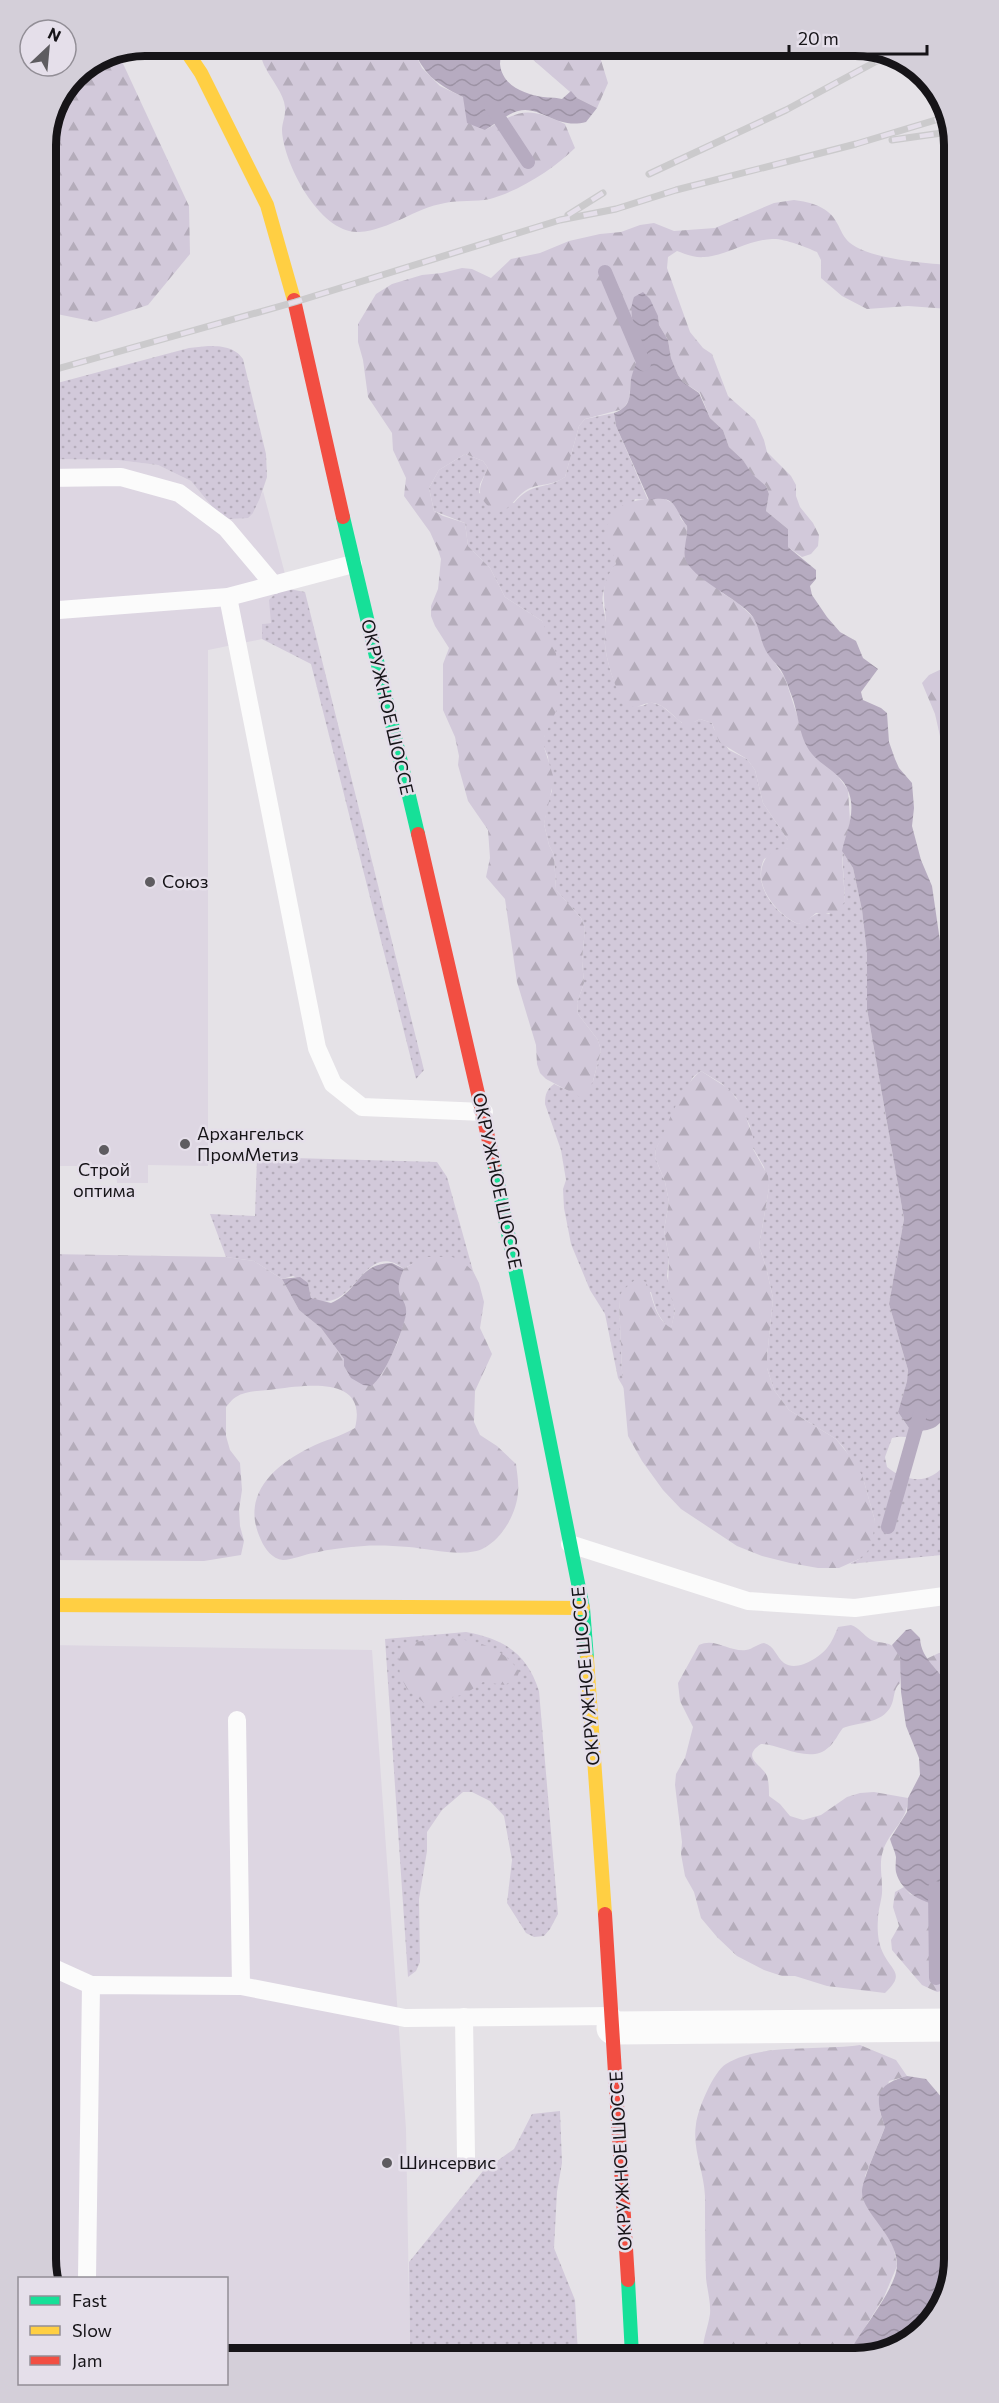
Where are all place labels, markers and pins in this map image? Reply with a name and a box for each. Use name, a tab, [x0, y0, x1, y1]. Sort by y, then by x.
place label: Союз	[162, 870, 209, 892]
marker: Союз	[143, 875, 157, 889]
place label: Архангельск ПромМетиз	[197, 1122, 305, 1165]
marker: Архангельск ПромМетиз	[178, 1137, 192, 1151]
marker: Строй оптима	[97, 1143, 111, 1157]
place label: Строй оптима	[73, 1158, 135, 1201]
place label: Шинсервис	[399, 2151, 496, 2173]
marker: Шинсервис	[380, 2156, 394, 2170]

